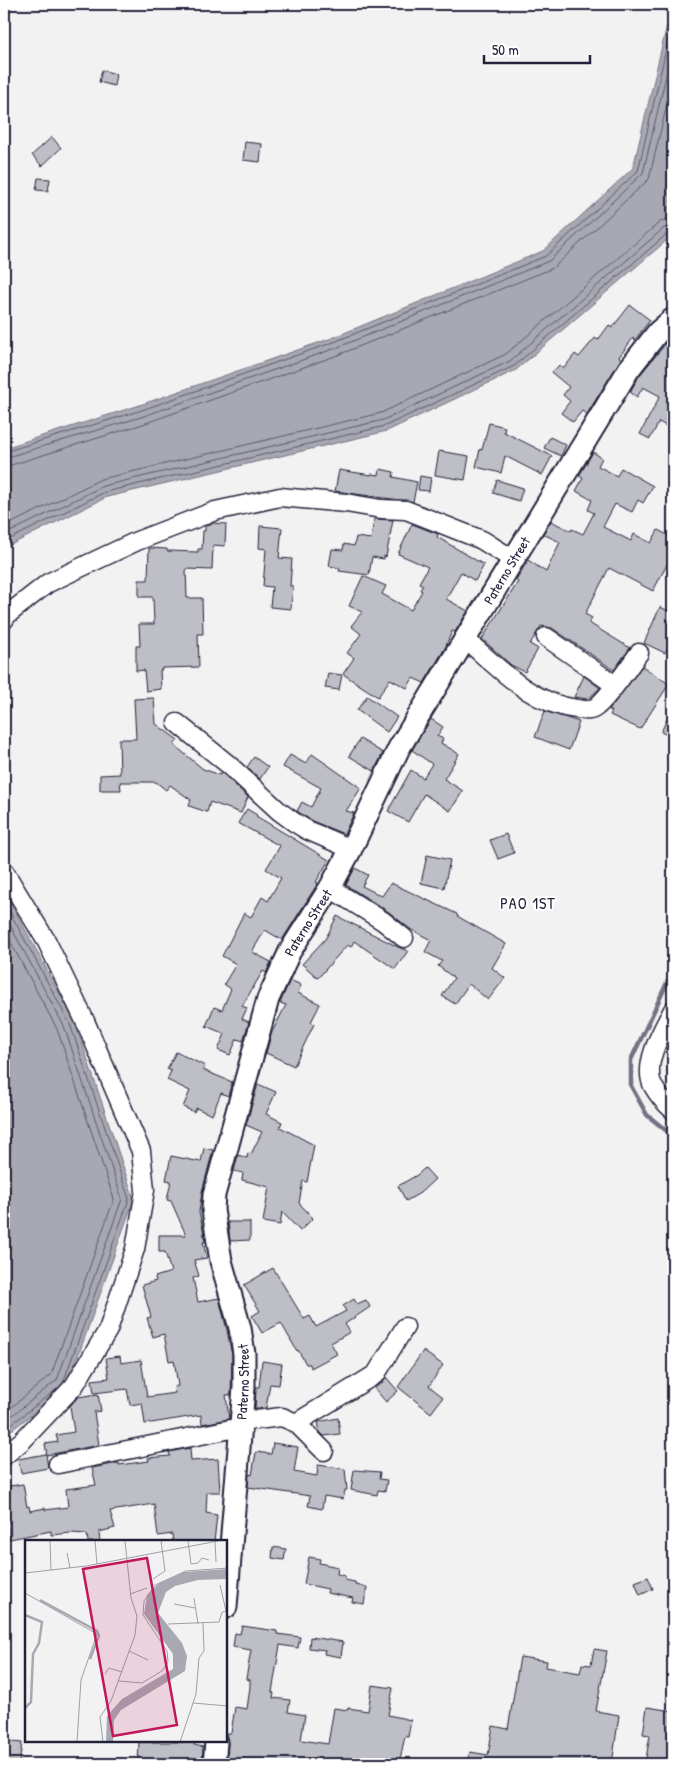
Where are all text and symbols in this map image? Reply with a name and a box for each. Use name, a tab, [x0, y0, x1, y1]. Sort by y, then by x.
scale bar	[484, 32, 591, 64]
text: 50 m	[492, 39, 519, 60]
street label: Paterno Street	[479, 533, 534, 607]
street label: Paterno Street	[279, 885, 336, 959]
district label: PAO 1ST	[500, 892, 556, 914]
street label: Paterno Street	[231, 1342, 253, 1420]
inset map	[25, 1540, 228, 1743]

